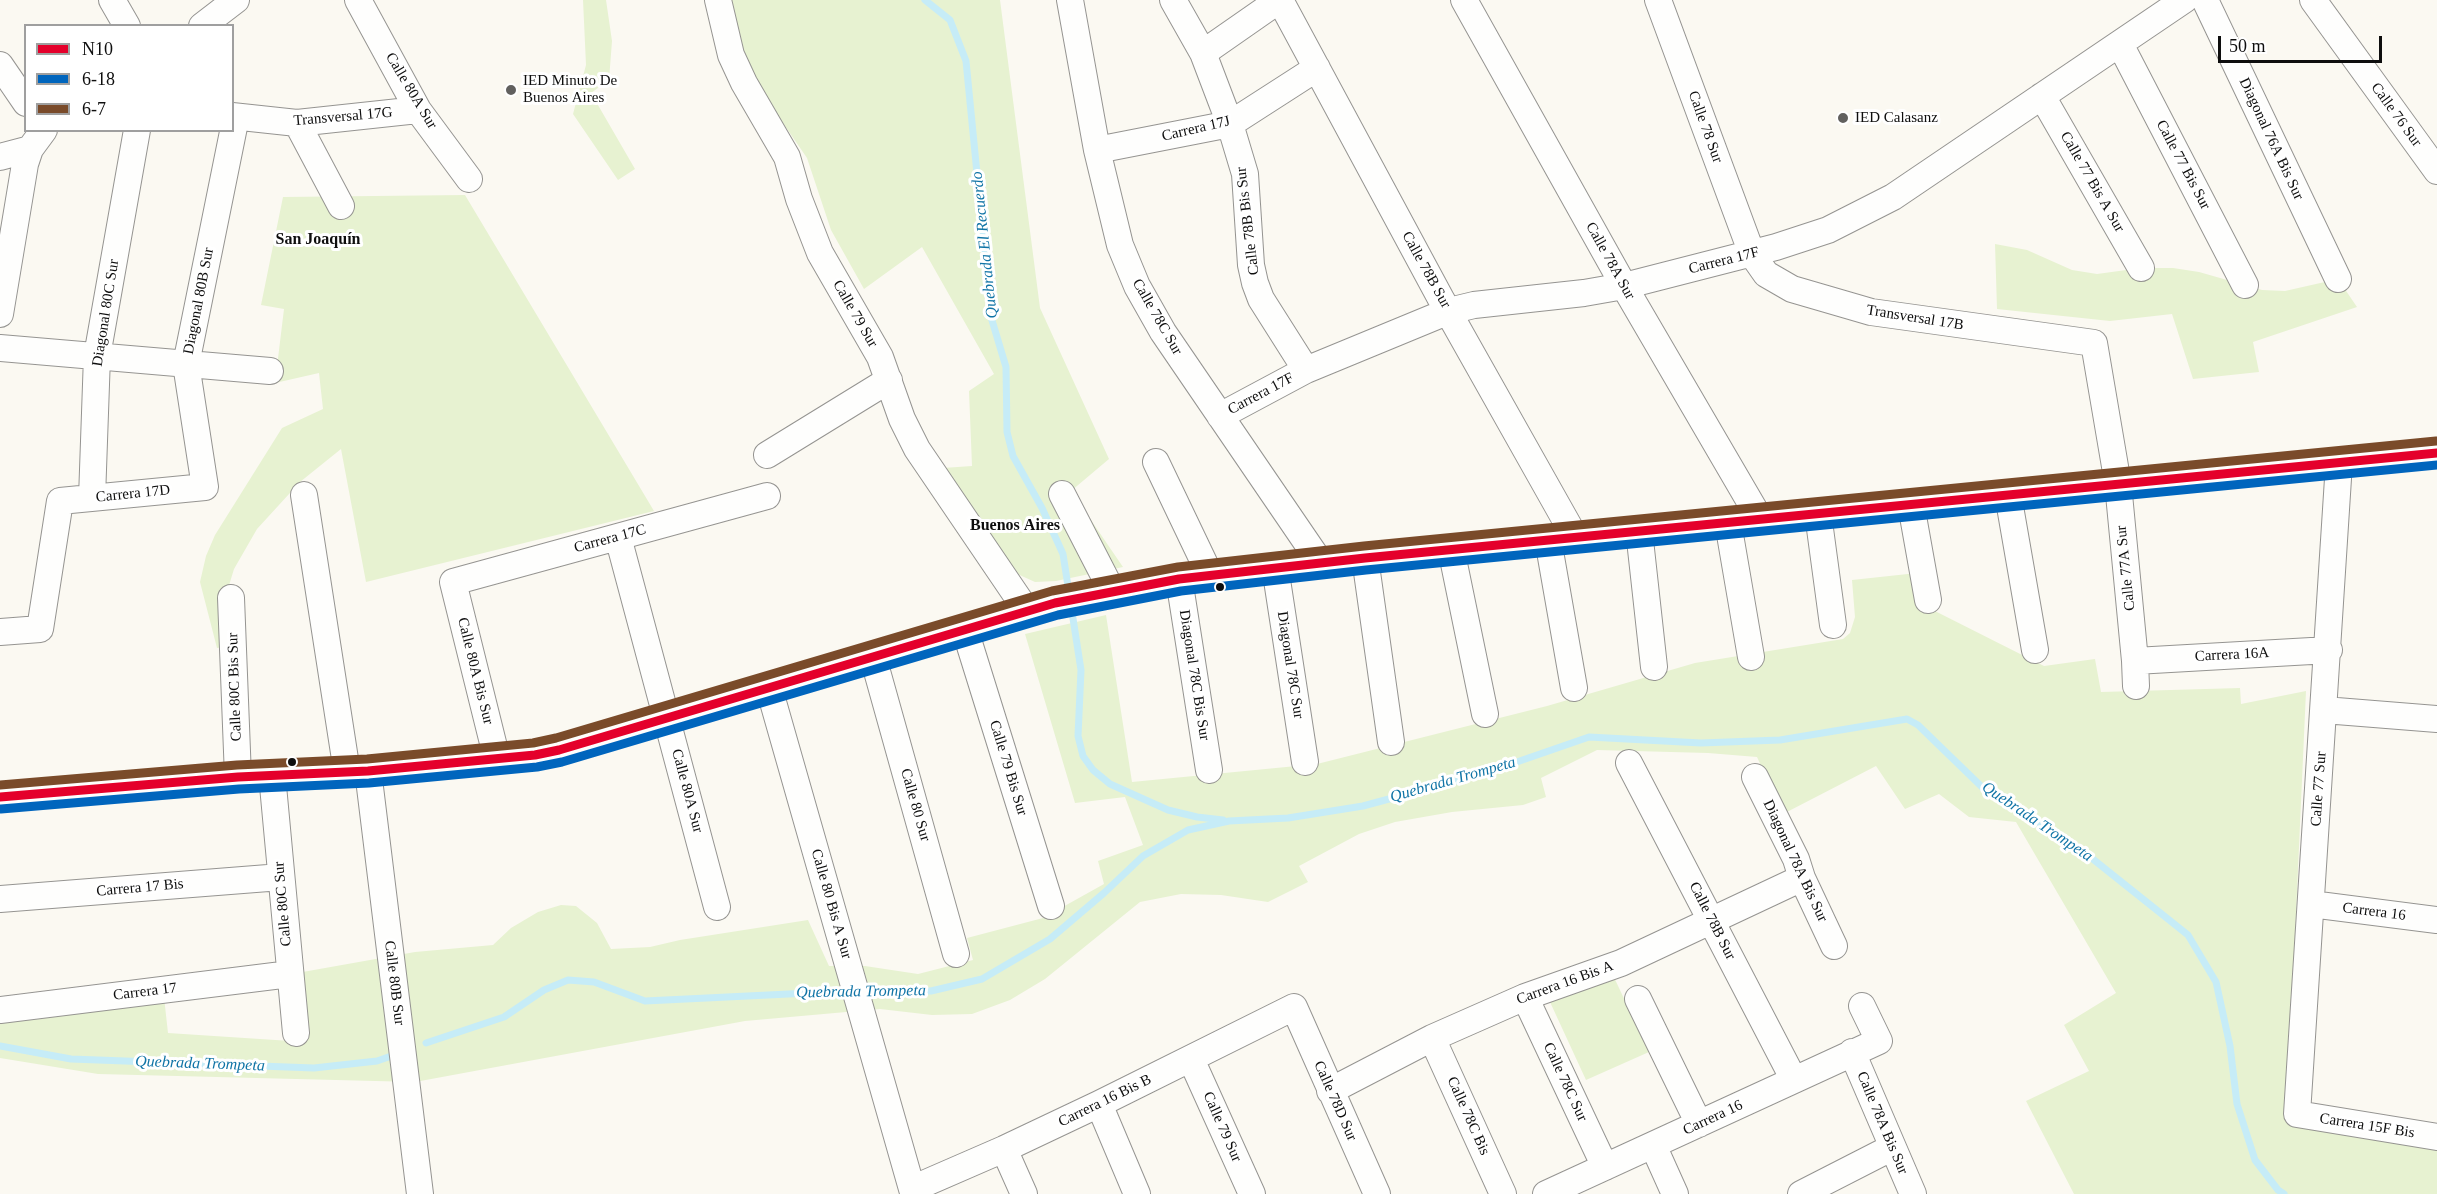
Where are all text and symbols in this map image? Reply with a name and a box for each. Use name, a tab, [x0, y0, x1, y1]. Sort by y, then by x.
legend	[24, 24, 234, 132]
scale bar	[2221, 24, 2384, 62]
text: 50 m	[2229, 36, 2266, 56]
text: N10	[82, 39, 113, 59]
street label: Calle 80A Sur	[381, 50, 441, 132]
text: 6-18	[82, 69, 115, 89]
place label: IED Minuto De Buenos Aires	[523, 72, 617, 107]
street label: Diagonal 76A Bis Sur	[2235, 75, 2307, 203]
street label: Calle 76 Sur	[2367, 79, 2425, 151]
marker: IED Minuto De Buenos Aires	[504, 83, 518, 97]
street label: Calle 78 Sur	[1684, 89, 1726, 165]
text: 6-7	[82, 99, 106, 119]
street label: Transversal 17G	[293, 104, 393, 130]
place label: IED Calasanz	[1855, 109, 1938, 127]
marker: IED Calasanz	[1836, 111, 1850, 125]
street label: Carrera 17J	[1160, 112, 1232, 146]
street label: Calle 77 Bis Sur	[2152, 117, 2214, 213]
street label: Calle 77 Bis A Sur	[2056, 128, 2128, 236]
street label: Calle 78B Bis Sur	[1232, 166, 1264, 276]
water label: Quebrada El Recuerdo	[968, 170, 1002, 320]
street label: Calle 78A Sur	[1581, 219, 1639, 303]
street label: Calle 78B Sur	[1398, 228, 1454, 312]
district label: San Joaquín	[276, 230, 360, 250]
street label: Carrera 17F	[1687, 244, 1761, 278]
street label: Diagonal 80B Sur	[180, 246, 218, 356]
street label: Diagonal 80C Sur	[89, 258, 123, 368]
street label: Calle 78C Sur	[1128, 276, 1186, 358]
street label: Calle 79 Sur	[828, 277, 882, 351]
street label: Transversal 17B	[1865, 301, 1965, 335]
street label: Carrera 17F	[1225, 369, 1297, 419]
street label: Carrera 17D	[95, 481, 171, 507]
district label: Buenos Aires	[970, 516, 1060, 536]
street label: Carrera 17C	[572, 521, 648, 557]
street label: Calle 77A Sur	[2113, 524, 2139, 612]
unlabelled marker	[1214, 581, 1226, 593]
street label: Diagonal 78C Bis Sur	[1175, 608, 1213, 742]
street label: Diagonal 78C Sur	[1273, 610, 1307, 720]
street label: Calle 80A Bis Sur	[453, 616, 497, 726]
street label: Calle 80C Bis Sur	[224, 632, 246, 742]
street label: Carrera 16A	[2194, 644, 2270, 666]
street label: Calle 79 Bis Sur	[985, 718, 1031, 818]
street label: Calle 80A Sur	[667, 747, 707, 835]
street label: Calle 77 Sur	[2307, 751, 2331, 827]
water label: Quebrada Trompeta	[1388, 753, 1518, 807]
unlabelled marker	[286, 756, 298, 768]
street label: Calle 80 Sur	[896, 766, 934, 844]
water label: Quebrada Trompeta	[1978, 778, 2096, 866]
street label: Diagonal 78A Bis Sur	[1759, 797, 1831, 925]
street label: Calle 80 Bis A Sur	[807, 847, 855, 961]
street label: Calle 80C Sur	[270, 861, 296, 947]
street label: Carrera 17 Bis	[96, 875, 184, 901]
street label: Calle 78B Sur	[1685, 879, 1739, 963]
street label: Carrera 16	[2341, 899, 2407, 925]
street label: Calle 80B Sur	[380, 940, 408, 1026]
street label: Carrera 16 Bis A	[1514, 957, 1616, 1009]
street label: Carrera 17	[112, 979, 178, 1005]
water label: Quebrada Trompeta	[796, 981, 926, 1003]
street label: Calle 78C Sur	[1539, 1040, 1591, 1124]
water label: Quebrada Trompeta	[135, 1052, 265, 1076]
street label: Calle 78D Sur	[1309, 1058, 1361, 1144]
street label: Calle 78A Bis Sur	[1852, 1069, 1912, 1177]
street label: Carrera 16 Bis B	[1056, 1071, 1154, 1131]
street label: Calle 78C Bis	[1443, 1074, 1493, 1158]
street label: Calle 79 Sur	[1199, 1089, 1245, 1165]
street label: Carrera 16	[1680, 1096, 1746, 1140]
street label: Carrera 15F Bis	[2318, 1110, 2416, 1142]

